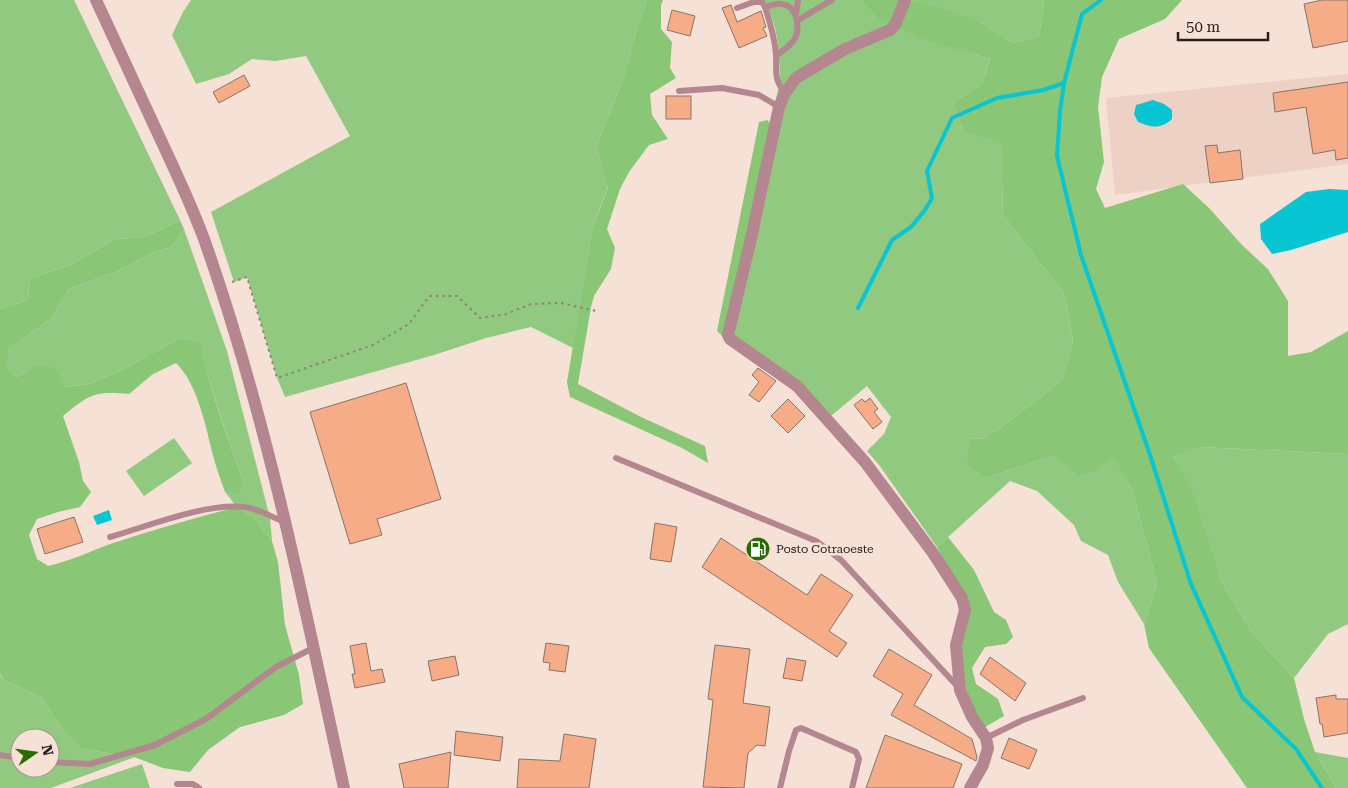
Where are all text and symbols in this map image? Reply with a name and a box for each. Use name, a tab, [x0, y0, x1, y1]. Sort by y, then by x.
scale bar	[1178, 10, 1268, 42]
text: 50 m	[1186, 18, 1221, 36]
fuel station icon: Posto Cotraoeste	[745, 536, 771, 562]
place label: Posto Cotraoeste	[776, 542, 874, 556]
north arrow	[10, 728, 60, 778]
text: N	[39, 743, 57, 757]

